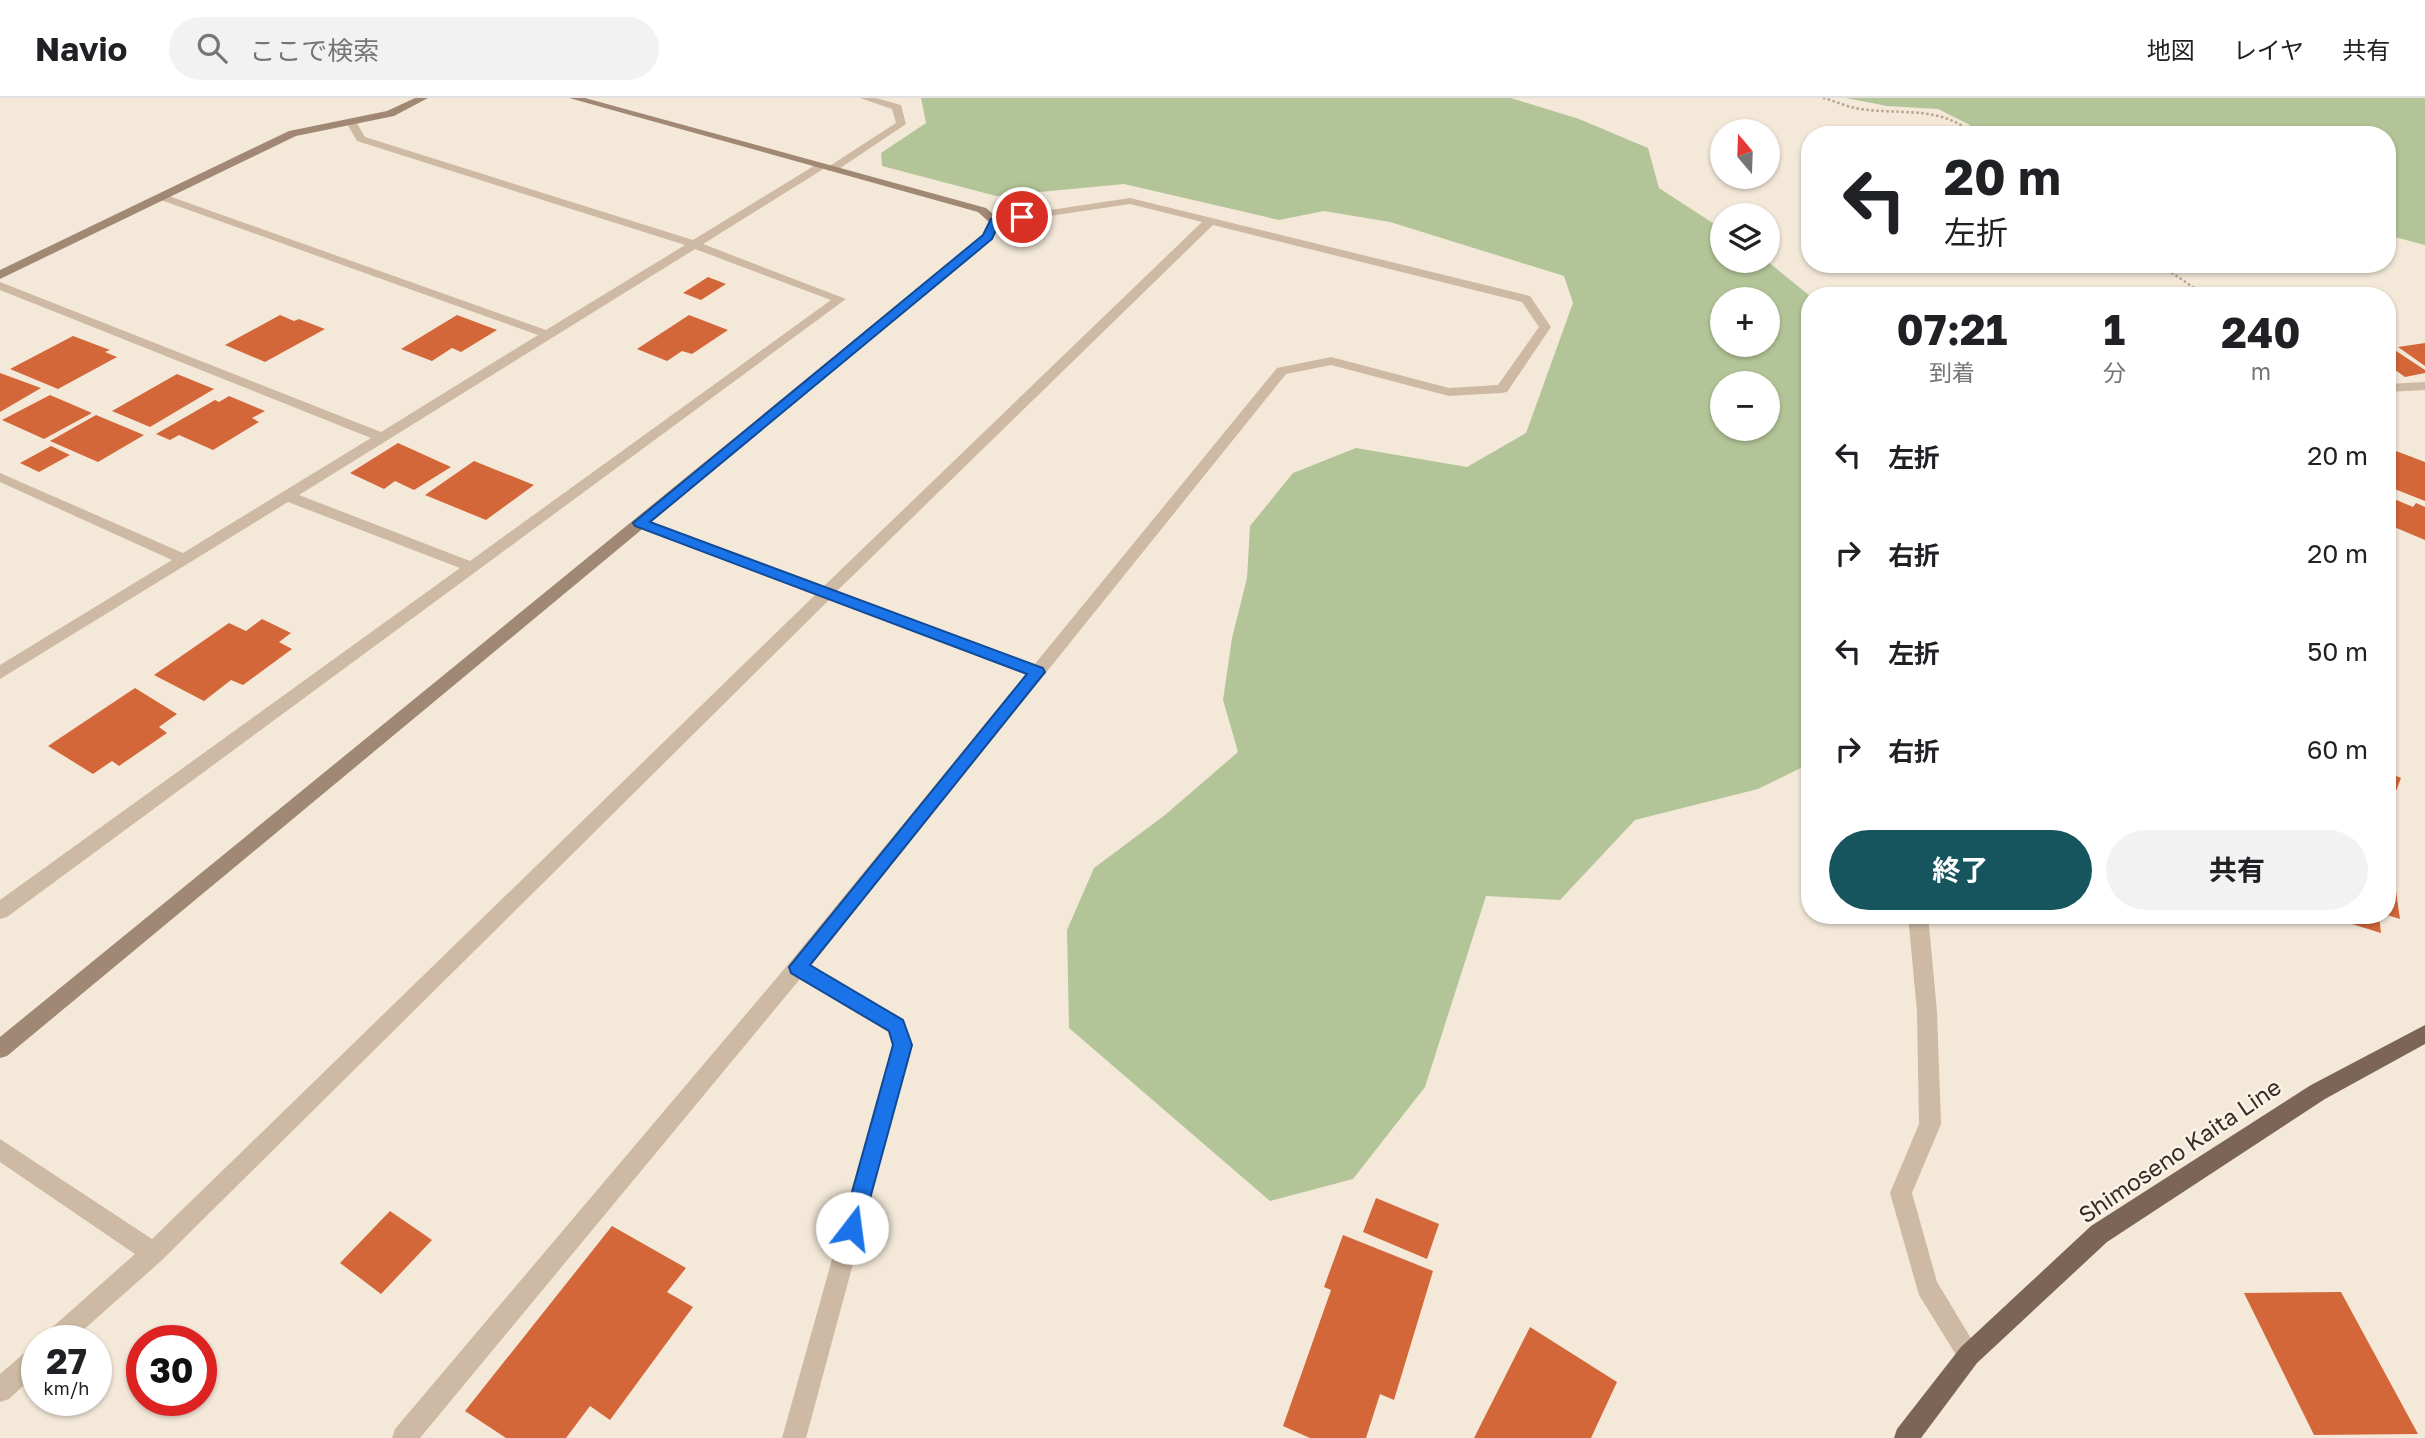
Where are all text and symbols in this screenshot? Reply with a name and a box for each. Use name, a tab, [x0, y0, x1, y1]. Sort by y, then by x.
search box	[169, 17, 659, 80]
text: Navio	[35, 29, 127, 68]
icon: search	[193, 29, 231, 67]
text: ここで検索	[249, 35, 379, 66]
text: 地図	[2147, 35, 2195, 64]
text: レイヤ	[2233, 35, 2304, 64]
text: 共有	[2342, 35, 2390, 64]
north arrow	[1710, 119, 1780, 189]
map controls	[1710, 119, 1780, 441]
text: 20 m	[1944, 147, 2061, 206]
icon: left	[1829, 154, 1920, 245]
pin	[992, 187, 1052, 247]
icon: arrive	[1003, 198, 1041, 236]
button: layers	[1710, 203, 1780, 273]
text: 左折	[1944, 213, 2008, 251]
button: +	[1710, 287, 1780, 357]
text: 07:21	[1896, 304, 2007, 354]
text: 1	[2104, 304, 2125, 354]
text: 240	[2221, 307, 2301, 357]
text: m	[2251, 357, 2271, 385]
text: 到着	[1929, 358, 1975, 386]
text: 分	[2103, 358, 2126, 386]
button: −	[1710, 371, 1780, 441]
icon: left	[1829, 436, 1867, 474]
text: 20 m	[2307, 440, 2368, 471]
text: 左折	[1888, 442, 1940, 473]
icon: right	[1829, 534, 1867, 572]
text: 20 m	[2307, 538, 2368, 569]
text: 右折	[1888, 540, 1940, 571]
icon: left	[1829, 632, 1867, 670]
text: 50 m	[2307, 636, 2368, 667]
text: 左折	[1888, 638, 1940, 669]
icon: right	[1829, 730, 1867, 768]
text: 60 m	[2307, 734, 2368, 765]
text: 右折	[1888, 736, 1940, 767]
button: 終了	[1829, 830, 2092, 910]
button: 共有	[2106, 830, 2368, 910]
street label: Shimoseno Kaita Line	[2073, 1072, 2286, 1228]
position arrow	[815, 1191, 889, 1265]
speed limit sign: 30	[126, 1325, 217, 1416]
text: 27	[46, 1340, 87, 1382]
text: km/h	[44, 1377, 89, 1399]

